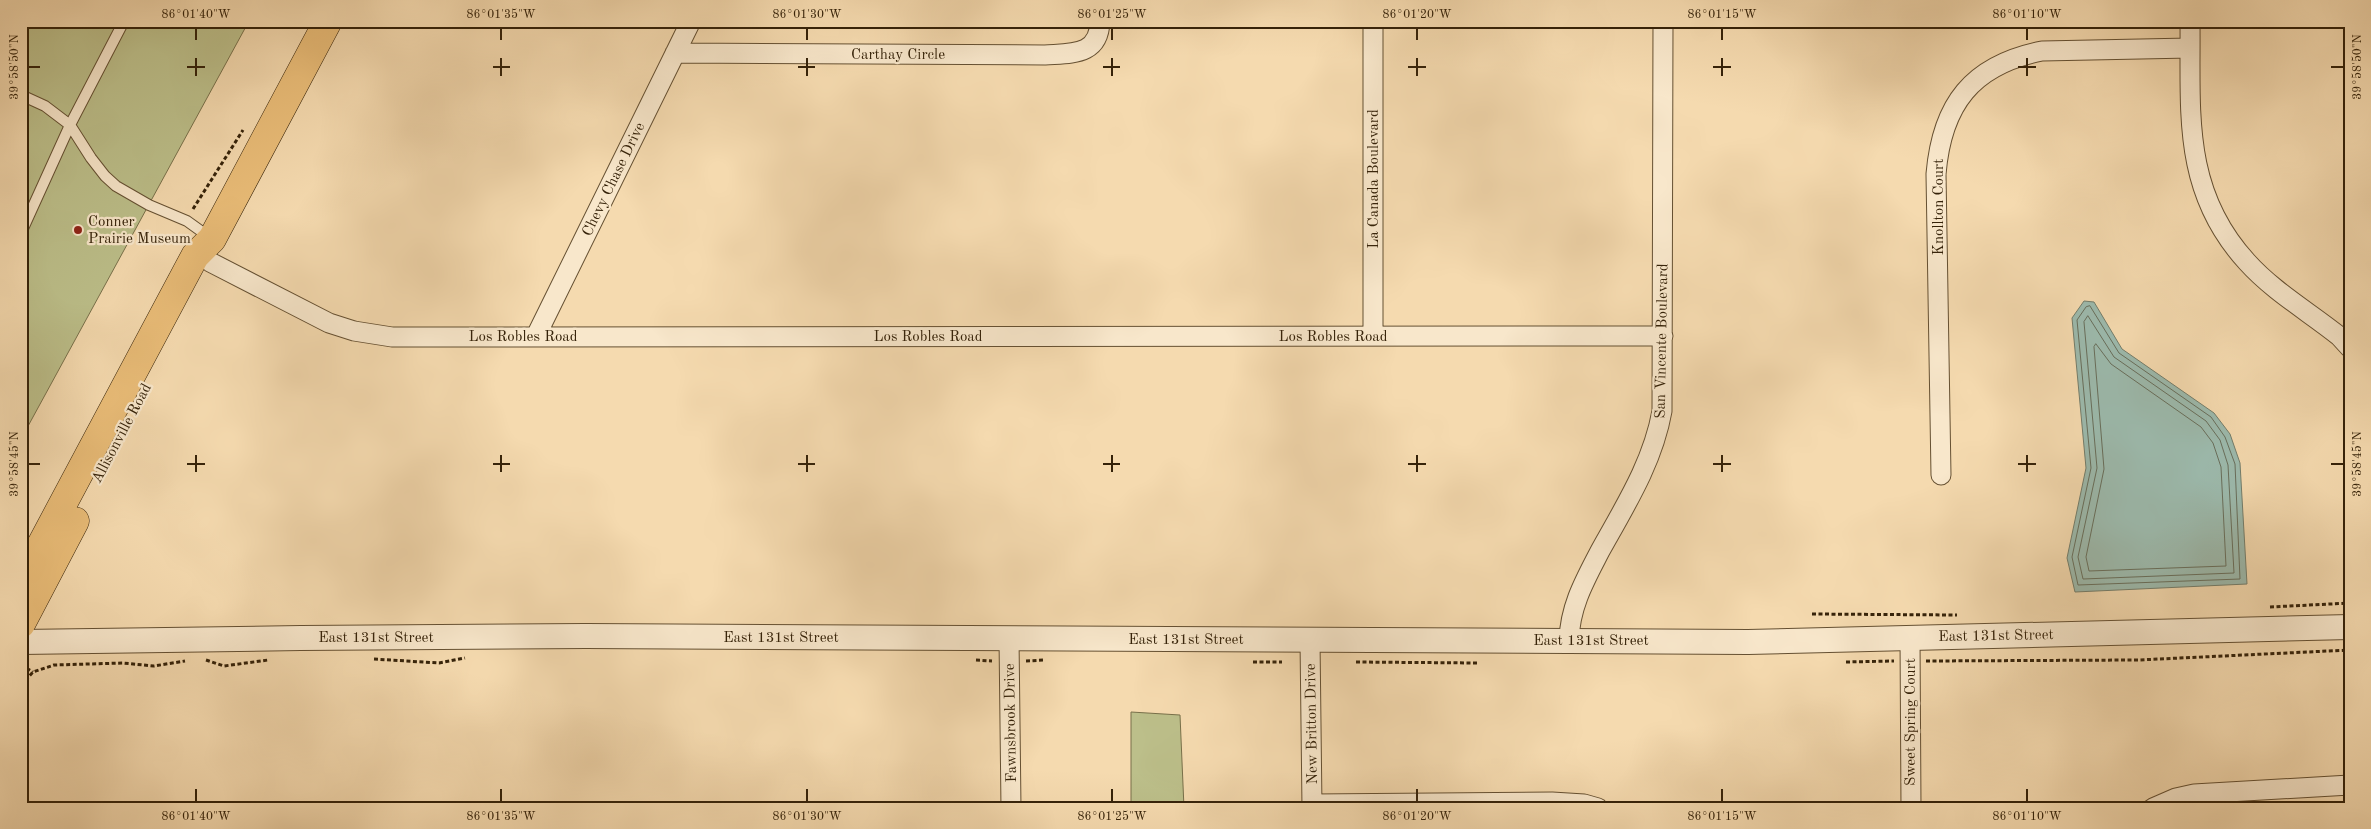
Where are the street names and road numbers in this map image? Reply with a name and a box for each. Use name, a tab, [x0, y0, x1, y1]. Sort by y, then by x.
street label: Carthay Circle	[851, 48, 945, 63]
street label: La Canada Boulevard	[1367, 109, 1382, 249]
street label: Chevy Chase Drive	[580, 120, 648, 239]
street label: Knollton Court	[1932, 159, 1947, 255]
street label: San Vincente Boulevard	[1654, 263, 1671, 419]
street label: Los Robles Road	[468, 330, 578, 345]
street label: Los Robles Road	[873, 330, 983, 345]
street label: Los Robles Road	[1278, 330, 1388, 345]
street label: Allisonville Road	[90, 381, 155, 486]
street label: East 131st Street	[1938, 628, 2054, 645]
street label: East 131st Street	[318, 631, 434, 646]
street label: East 131st Street	[723, 631, 839, 646]
street label: East 131st Street	[1128, 633, 1244, 648]
street label: East 131st Street	[1533, 634, 1649, 649]
street label: Sweet Spring Court	[1904, 658, 1919, 786]
street label: Fawnsbrook Drive	[1003, 663, 1020, 783]
street label: New Britton Drive	[1304, 663, 1321, 785]

